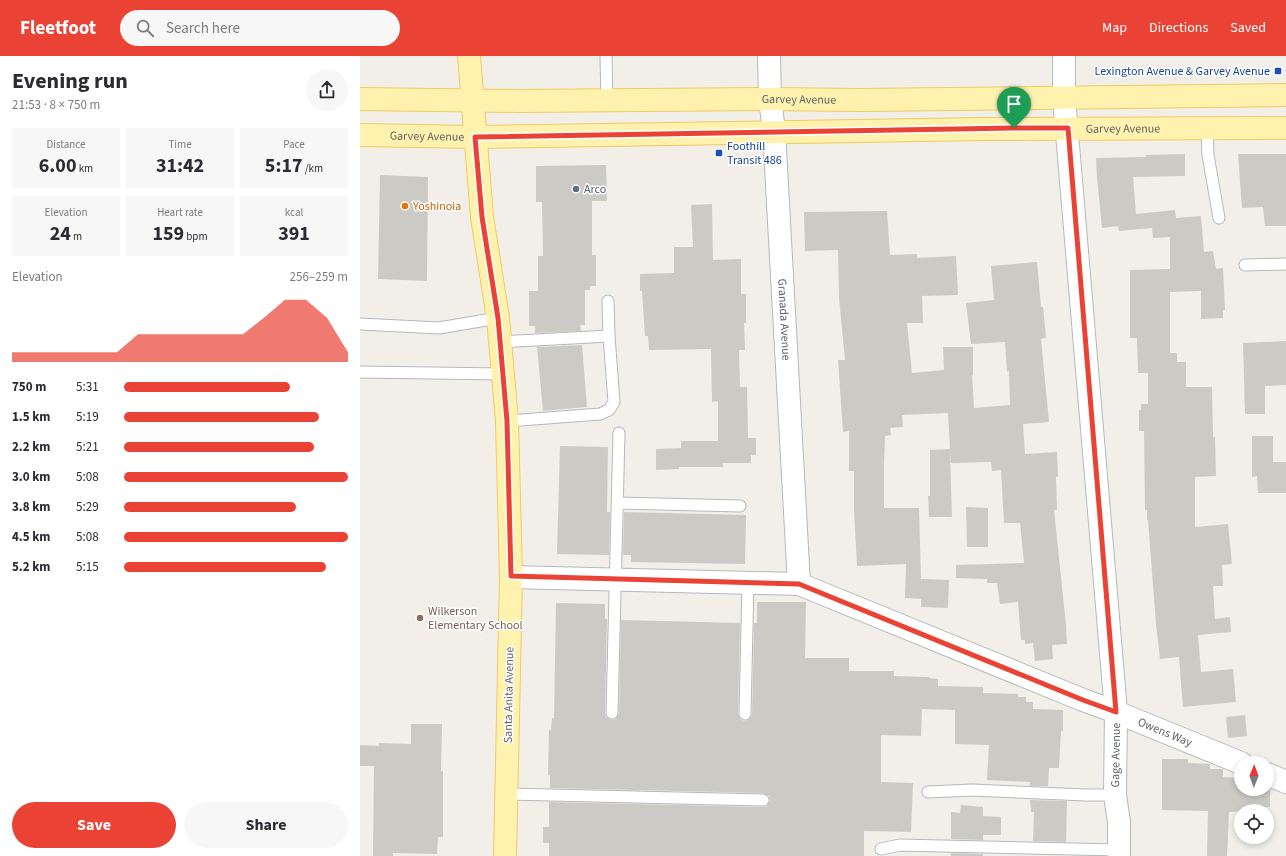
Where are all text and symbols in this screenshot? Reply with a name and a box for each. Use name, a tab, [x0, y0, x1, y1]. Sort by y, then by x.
search box	[120, 10, 400, 46]
text: Fleetfoot	[20, 15, 96, 42]
icon: search	[134, 17, 156, 39]
text: Search here	[166, 18, 240, 39]
text: Map	[1102, 18, 1127, 38]
text: Directions	[1149, 18, 1208, 38]
text: Saved	[1230, 18, 1266, 38]
place label: Lexington Avenue & Garvey Avenue	[1095, 63, 1270, 80]
text: Evening run	[12, 65, 128, 97]
marker: Lexington Avenue & Garvey Avenue	[1273, 66, 1283, 76]
button: share	[306, 69, 348, 111]
pin	[997, 87, 1031, 128]
street label: Garvey Avenue	[762, 90, 836, 108]
icon: arrive	[1003, 93, 1025, 115]
text: 21:53 · 8 × 750 m	[12, 96, 100, 114]
street label: Garvey Avenue	[1086, 120, 1160, 137]
street label: Garvey Avenue	[390, 127, 464, 145]
text: Distance	[46, 137, 86, 152]
text: Time	[168, 137, 192, 152]
text: Pace	[283, 137, 305, 152]
place label: Foothill Transit 486	[727, 138, 782, 169]
marker: Foothill Transit 486	[714, 148, 724, 158]
text: 6.00	[39, 152, 76, 180]
text: 31:42	[156, 152, 204, 180]
text: 5:17	[265, 152, 303, 180]
text: km	[76, 161, 93, 176]
text: /km	[303, 161, 323, 176]
place label: Arco	[584, 181, 606, 198]
marker: Arco	[571, 184, 581, 194]
place label: Yoshinoia	[412, 198, 461, 215]
marker: Yoshinoia	[400, 201, 410, 211]
text: Elevation	[45, 205, 87, 220]
text: Heart rate	[157, 205, 203, 220]
text: kcal	[285, 205, 303, 220]
text: 24	[50, 220, 71, 248]
text: 159	[152, 220, 184, 248]
text: 391	[278, 220, 310, 248]
text: m	[71, 229, 82, 244]
text: bpm	[184, 229, 208, 244]
text: Elevation	[12, 268, 63, 286]
text: 256–259 m	[290, 268, 348, 286]
street label: Granada Avenue	[774, 278, 795, 361]
text: 750 m	[12, 378, 46, 396]
text: 5:31	[76, 378, 99, 396]
text: 1.5 km	[12, 408, 51, 426]
text: 5:19	[76, 408, 99, 426]
text: 2.2 km	[12, 438, 51, 456]
text: 5:21	[76, 438, 99, 456]
text: 3.0 km	[12, 468, 51, 486]
text: 5:08	[76, 468, 99, 486]
text: 3.8 km	[12, 498, 51, 516]
text: 5:29	[76, 498, 99, 516]
text: 4.5 km	[12, 528, 51, 546]
text: 5:08	[76, 528, 99, 546]
text: 5.2 km	[12, 558, 51, 576]
text: 5:15	[76, 558, 99, 576]
place label: Wilkerson Elementary School	[428, 603, 523, 634]
marker: Wilkerson Elementary School	[415, 613, 425, 623]
street label: Santa Anita Avenue	[500, 647, 518, 743]
street label: Owens Way	[1135, 713, 1195, 751]
street label: Gage Avenue	[1107, 722, 1125, 787]
north arrow	[1234, 756, 1274, 796]
map controls	[1234, 756, 1274, 844]
button: Save	[12, 802, 176, 848]
button: Share	[184, 802, 348, 848]
button: locate	[1234, 804, 1274, 844]

